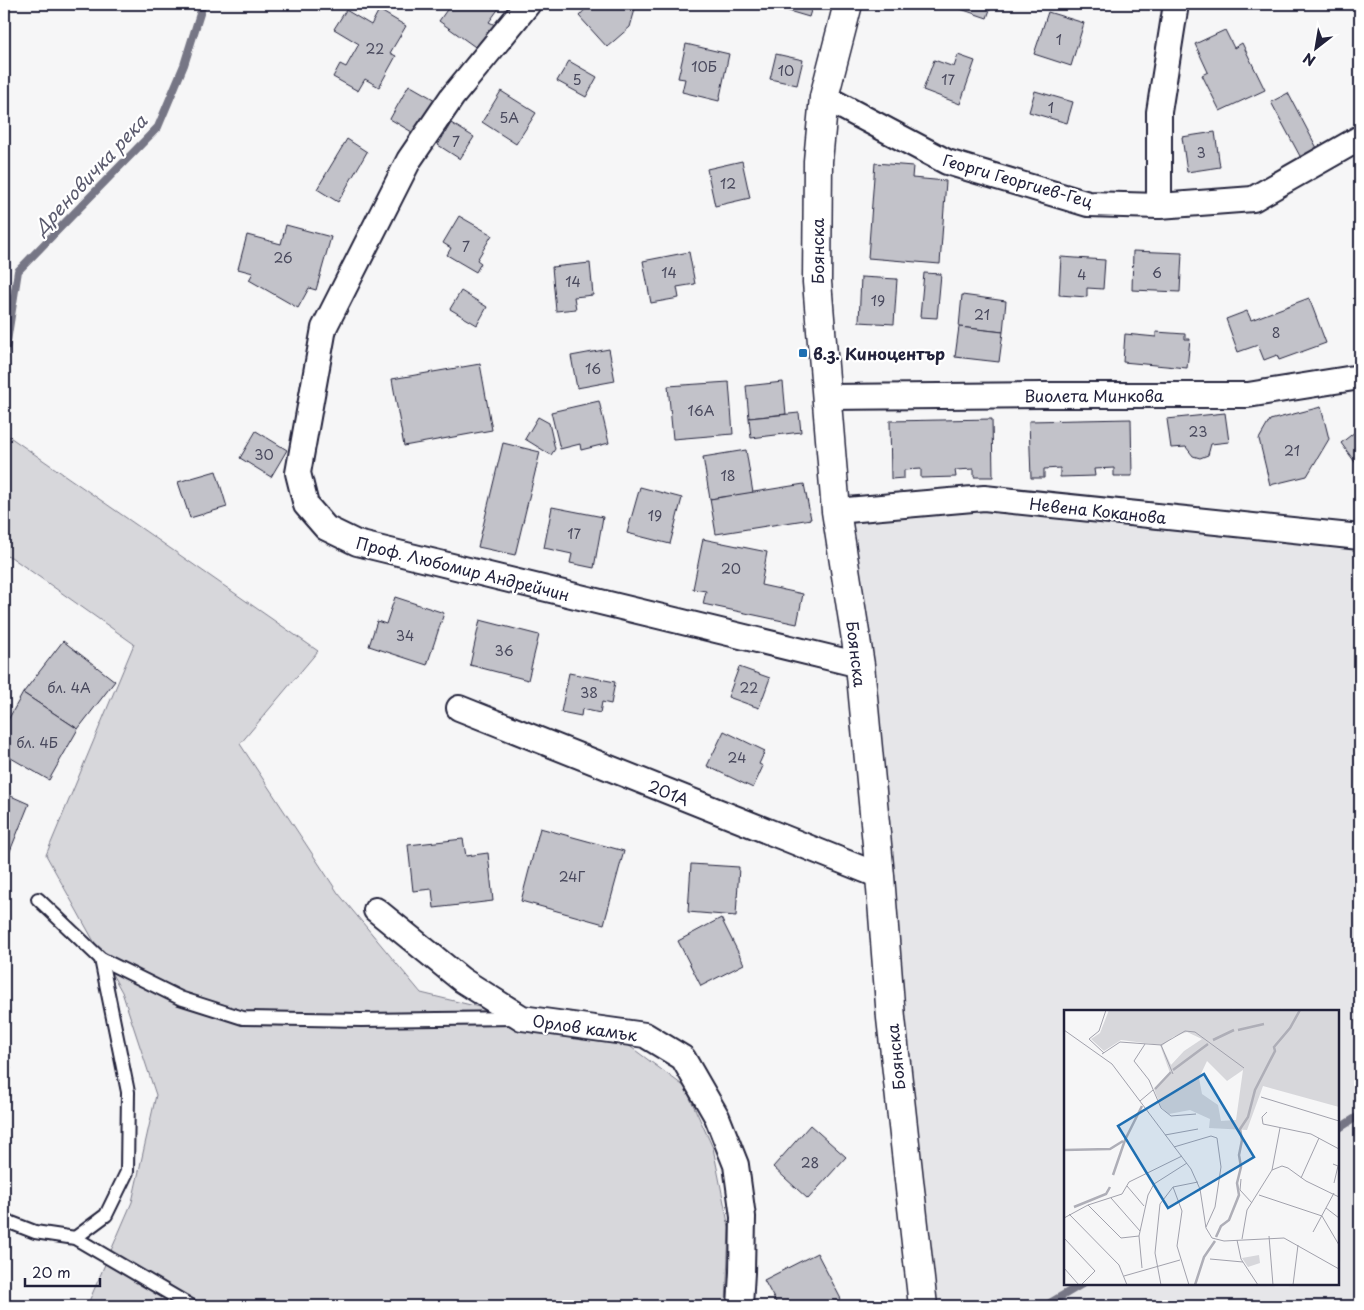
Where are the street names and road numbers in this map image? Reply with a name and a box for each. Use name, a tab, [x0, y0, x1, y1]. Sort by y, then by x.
street label: Георги Георгиев-Гец	[940, 147, 1096, 213]
street label: Боянска	[805, 218, 829, 284]
street label: Виолета Минкова	[1024, 383, 1164, 407]
street label: Невена Коканова	[1028, 491, 1168, 529]
street label: Проф. Любомир Андрейчин	[354, 530, 572, 606]
street label: Боянска	[841, 620, 873, 688]
street label: 201А	[645, 773, 693, 811]
street label: Орлов камък	[531, 1008, 639, 1046]
street label: Боянска	[880, 1023, 910, 1091]

